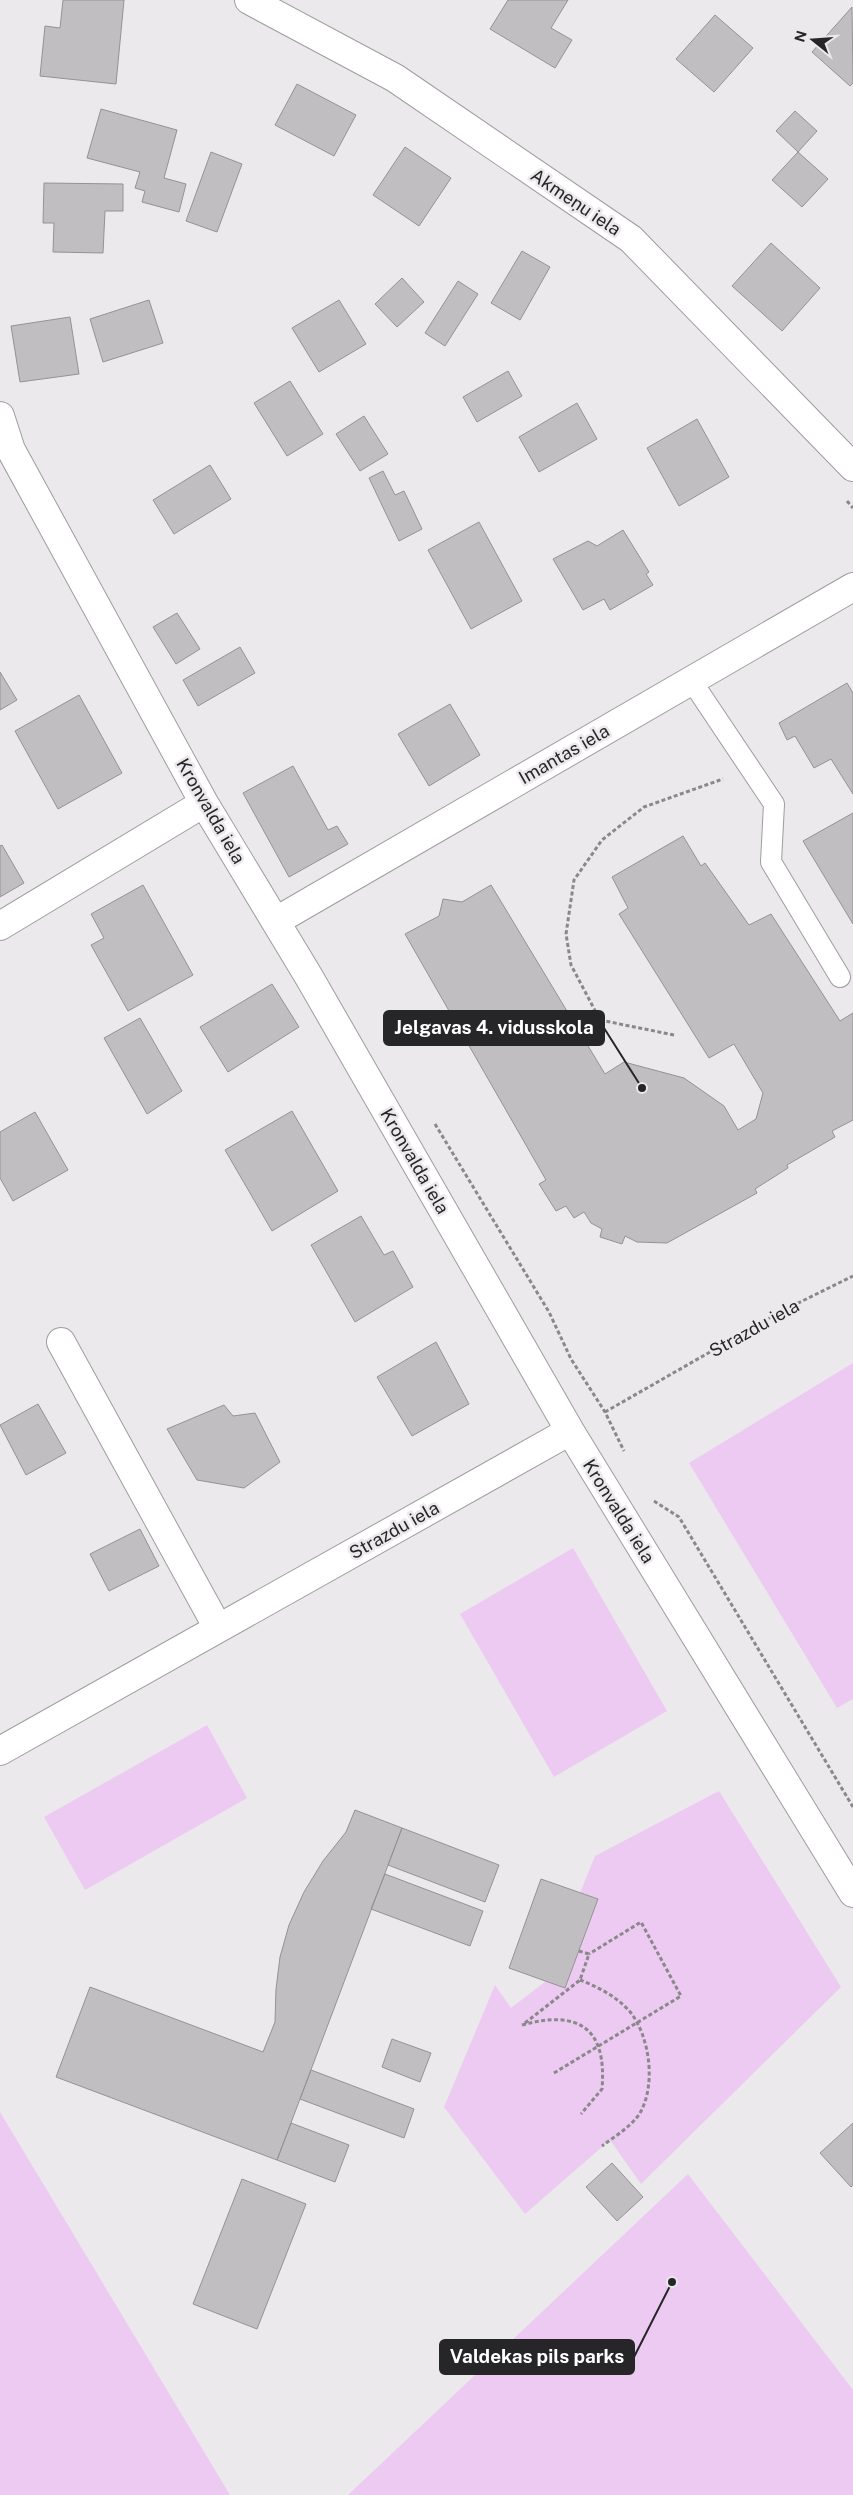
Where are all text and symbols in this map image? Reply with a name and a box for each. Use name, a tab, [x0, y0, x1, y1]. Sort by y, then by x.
north arrow	[788, 15, 838, 65]
text: N	[791, 29, 810, 44]
street label: Akmeņu iela	[527, 164, 625, 240]
street label: Imantas iela	[515, 720, 613, 788]
street label: Kronvalda iela	[172, 755, 250, 867]
callout: Jelgavas 4. vidusskola	[384, 1011, 604, 1045]
text: Jelgavas 4. vidusskola	[394, 1016, 594, 1038]
street label: Kronvalda iela	[376, 1105, 454, 1217]
street label: Strazdu iela	[705, 1295, 803, 1361]
street label: Kronvalda iela	[579, 1455, 659, 1567]
street label: Strazdu iela	[345, 1497, 443, 1563]
callout: Valdekas pils parks	[440, 2340, 634, 2374]
text: Valdekas pils parks	[450, 2345, 624, 2367]

